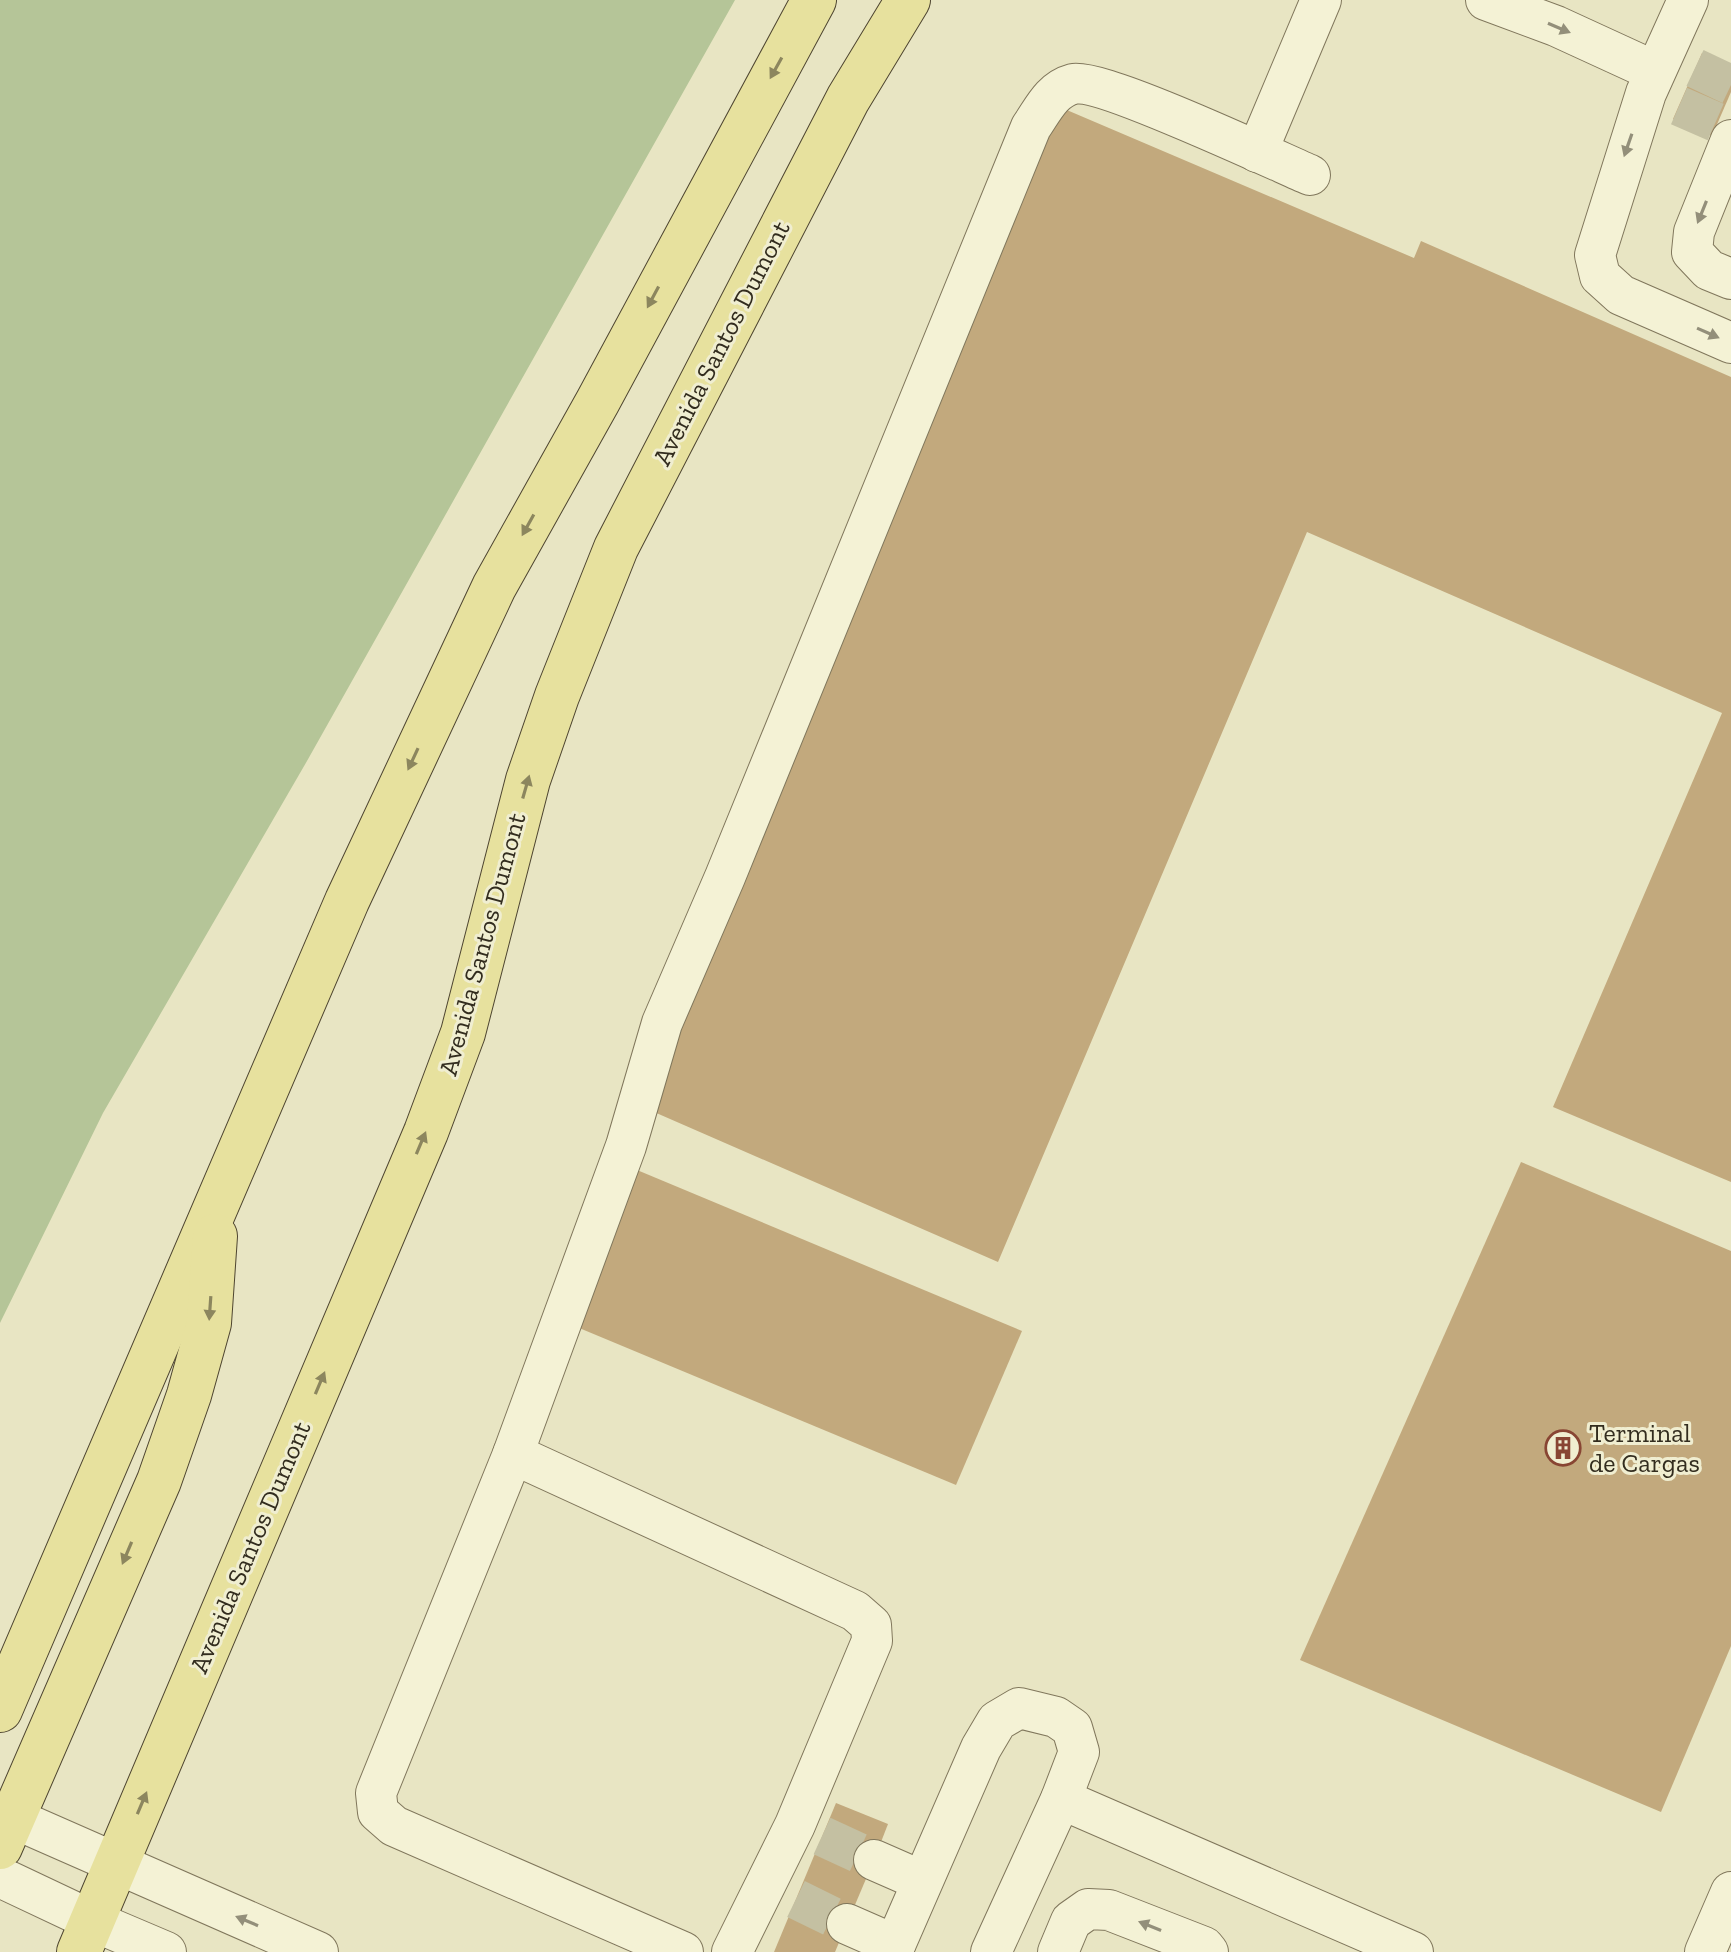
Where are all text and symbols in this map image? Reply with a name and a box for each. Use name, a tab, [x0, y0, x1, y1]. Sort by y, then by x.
one-way arrow	[1547, 21, 1571, 34]
one-way arrow	[770, 57, 783, 80]
one-way arrow	[1622, 133, 1634, 157]
one-way arrow	[1695, 200, 1708, 224]
street label: Avenida Santos Dumont	[645, 215, 797, 471]
one-way arrow	[647, 286, 660, 309]
one-way arrow	[1696, 326, 1720, 340]
one-way arrow	[521, 514, 535, 537]
one-way arrow	[406, 747, 420, 770]
one-way arrow	[520, 775, 533, 799]
street label: Avenida Santos Dumont	[432, 809, 533, 1079]
one-way arrow	[415, 1132, 428, 1155]
one-way arrow	[203, 1296, 216, 1321]
one-way arrow	[314, 1371, 327, 1395]
street label: Avenida Santos Dumont	[182, 1416, 318, 1678]
place label: Terminal de Cargas	[1589, 1417, 1700, 1479]
building icon: Terminal de Cargas	[1544, 1429, 1582, 1467]
one-way arrow	[121, 1541, 134, 1565]
one-way arrow	[136, 1791, 149, 1815]
one-way arrow	[235, 1914, 259, 1927]
one-way arrow	[1138, 1919, 1162, 1932]

